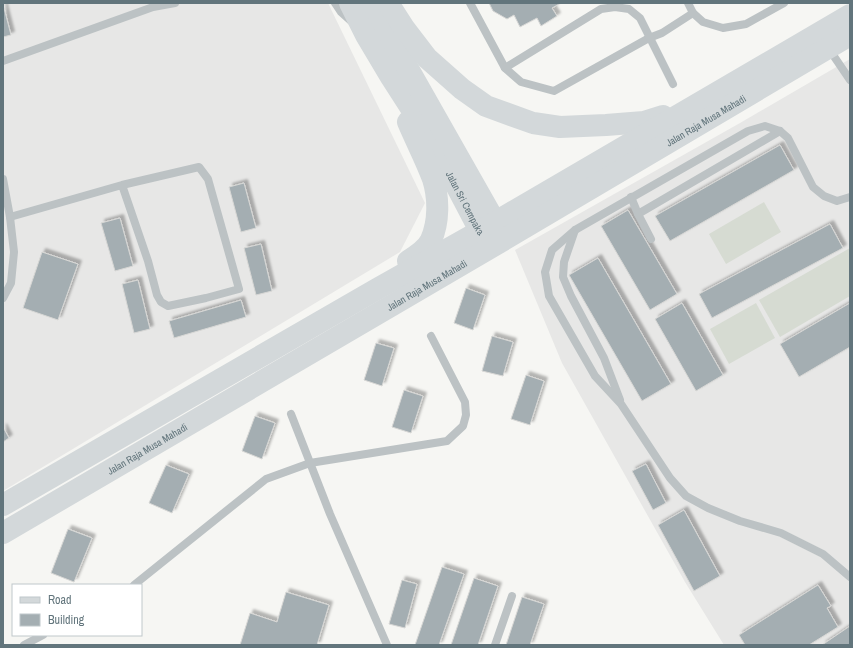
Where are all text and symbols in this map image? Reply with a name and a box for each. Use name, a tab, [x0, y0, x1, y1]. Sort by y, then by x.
street label: Jalan Raja Musa Mahadi	[663, 92, 748, 149]
street label: Jalan Sri Cempaka	[443, 169, 487, 238]
street label: Jalan Raja Musa Mahadi	[384, 256, 469, 314]
street label: Jalan Raja Musa Mahadi	[105, 420, 190, 477]
legend	[12, 584, 142, 636]
text: Road	[48, 592, 72, 608]
text: Building	[48, 612, 85, 628]

